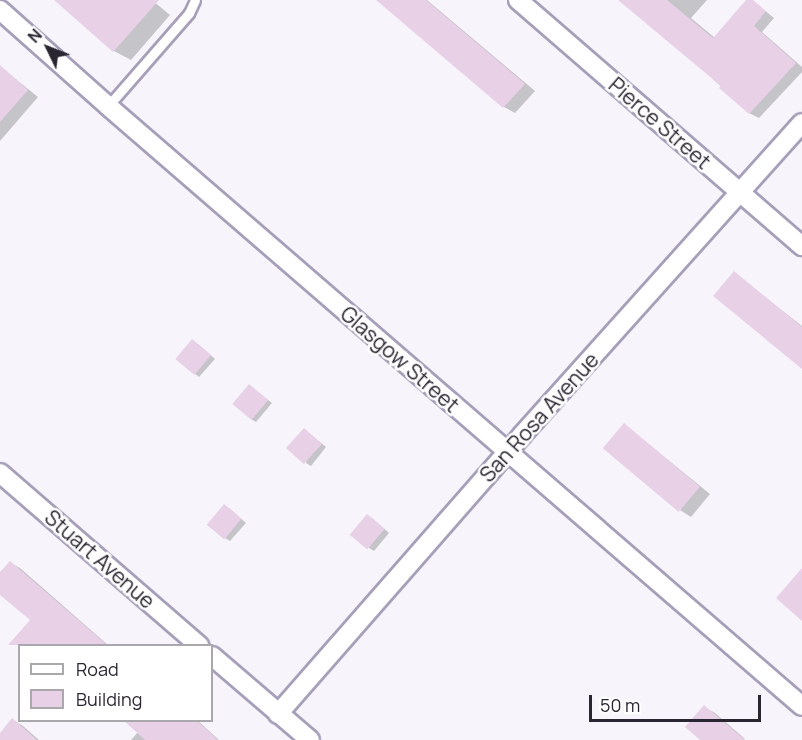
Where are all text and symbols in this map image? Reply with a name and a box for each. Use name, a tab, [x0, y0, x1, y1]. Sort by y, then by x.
north arrow	[18, 18, 78, 78]
text: N	[23, 24, 47, 47]
street label: Pierce Street	[604, 72, 716, 174]
street label: Glasgow Street	[336, 301, 464, 417]
street label: San Rosa Avenue	[474, 347, 604, 487]
street label: Stuart Avenue	[40, 504, 160, 614]
legend	[18, 644, 213, 722]
text: Road	[76, 657, 119, 681]
scale bar	[592, 683, 764, 721]
text: Building	[76, 687, 142, 711]
text: 50 m	[600, 693, 640, 717]

